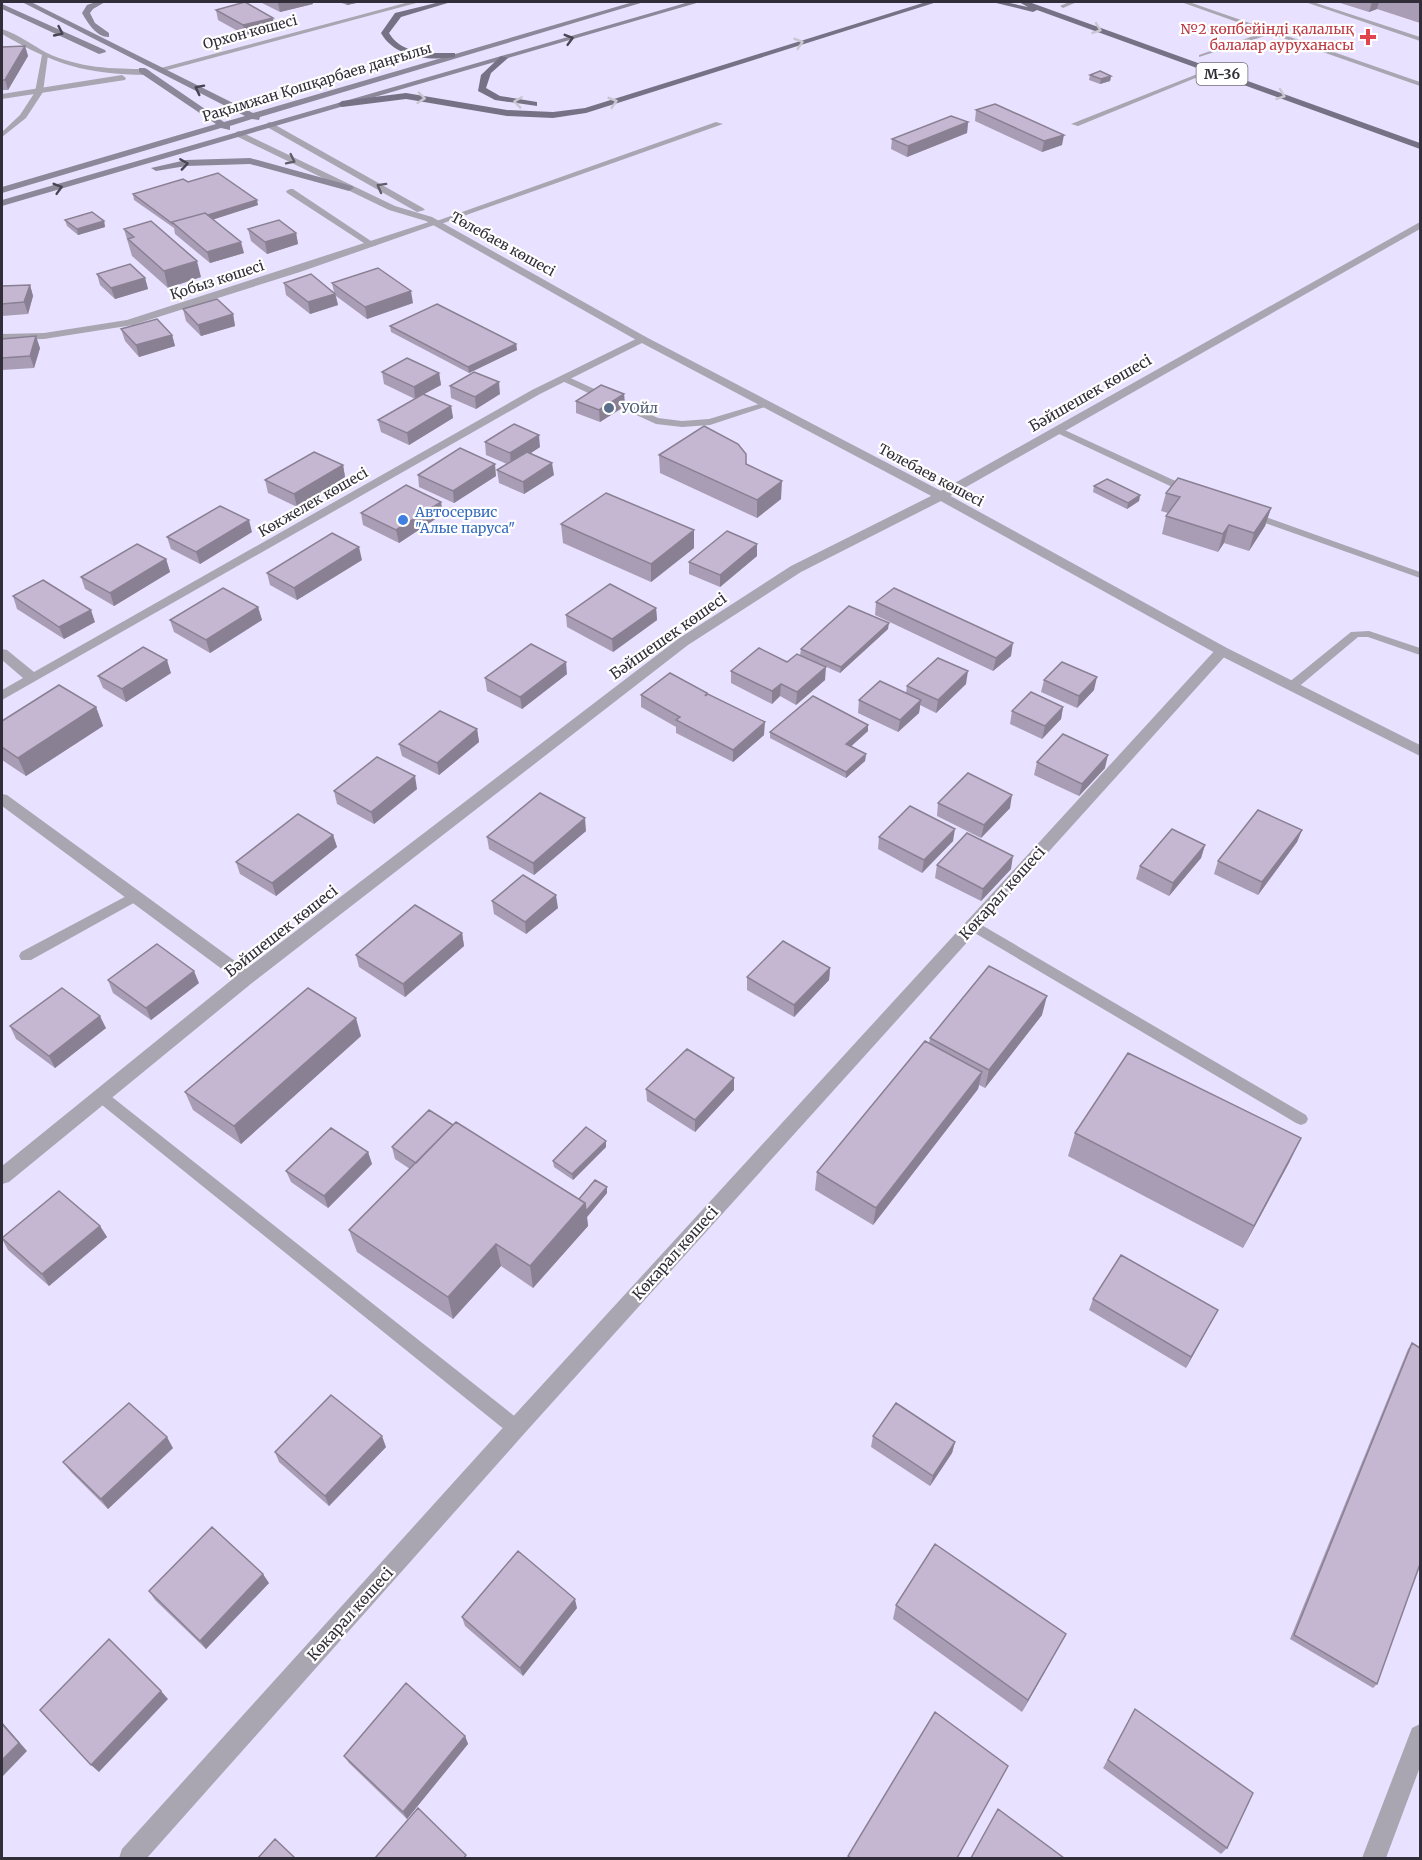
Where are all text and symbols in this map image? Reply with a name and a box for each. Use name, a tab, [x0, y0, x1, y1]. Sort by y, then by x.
street label: Орхон көшесі	[201, 11, 300, 53]
place label: №2 көпбейінді қалалық балалар ауруханасы	[1181, 20, 1354, 54]
one-way arrow	[1092, 22, 1102, 35]
one-way arrow	[52, 25, 63, 37]
marker: №2 көпбейінді қалалық балалар ауруханасы	[1359, 28, 1377, 46]
one-way arrow	[563, 34, 574, 46]
one-way arrow	[793, 38, 804, 51]
street label: Рақымжан Қошқарбаев даңғылы	[200, 39, 434, 125]
road number: M-36	[1196, 63, 1248, 85]
one-way arrow	[195, 85, 206, 96]
one-way arrow	[1275, 88, 1286, 101]
one-way arrow	[417, 91, 426, 104]
one-way arrow	[514, 96, 523, 108]
one-way arrow	[607, 96, 618, 109]
one-way arrow	[285, 152, 296, 164]
one-way arrow	[179, 158, 188, 170]
one-way arrow	[52, 183, 63, 195]
one-way arrow	[377, 183, 387, 194]
street label: Төлебаев көшесі	[447, 208, 559, 280]
street label: Қобыз көшесі	[168, 256, 267, 304]
street label: Бәйшешек көшесі	[1025, 350, 1155, 436]
place label: УОйл	[620, 399, 658, 417]
marker: УОйл	[602, 401, 616, 415]
street label: Төлебаев көшесі	[875, 440, 987, 511]
street label: Көкжелек көшесі	[255, 463, 371, 541]
place label: Автосервис "Алые паруса"	[414, 503, 515, 537]
marker: Автосервис "Алые паруса"	[396, 513, 410, 527]
street label: Бәйшешек көшесі	[606, 588, 730, 683]
street label: Көкарал көшесі	[955, 842, 1049, 944]
street label: Бәйшешек көшесі	[221, 881, 341, 981]
street label: Көкарал көшесі	[628, 1202, 722, 1304]
street label: Көкарал көшесі	[303, 1563, 397, 1665]

